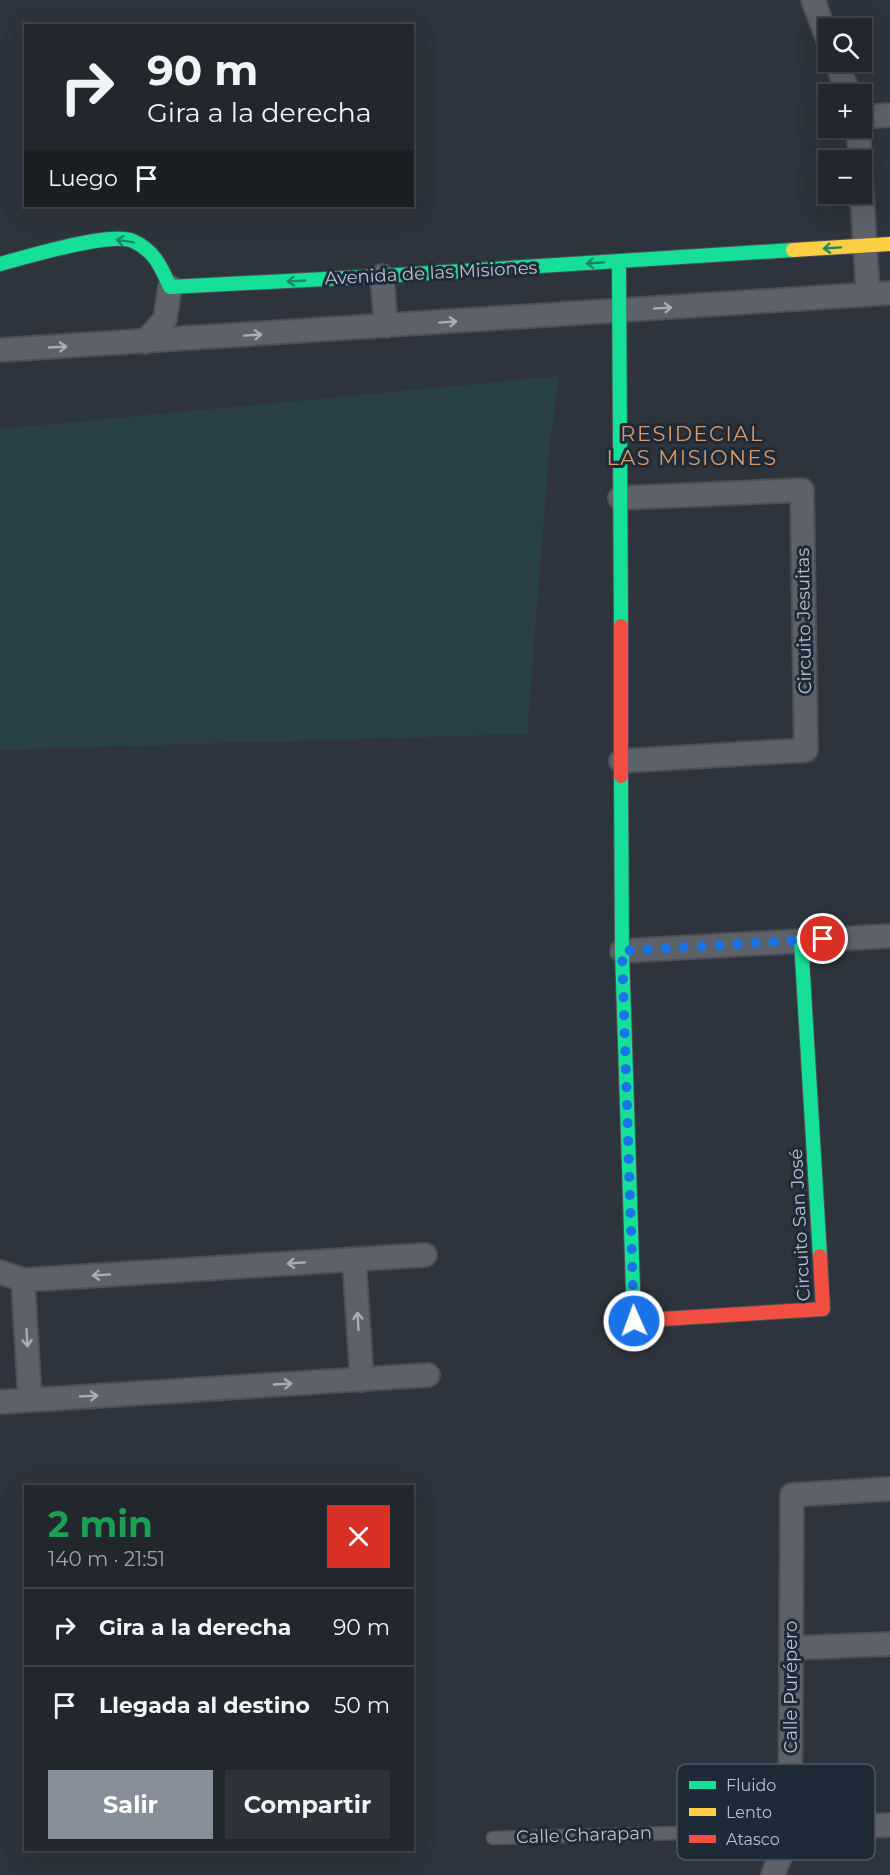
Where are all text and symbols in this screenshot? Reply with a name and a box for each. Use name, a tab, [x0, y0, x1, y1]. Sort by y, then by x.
map controls	[818, 18, 872, 204]
button: search	[818, 18, 872, 72]
text: 90 m	[147, 44, 258, 96]
icon: right	[48, 48, 126, 126]
button: +	[818, 84, 872, 138]
text: Gira a la derecha	[147, 96, 372, 129]
button: −	[818, 150, 872, 204]
icon: arrive	[130, 162, 163, 195]
text: Luego	[48, 165, 118, 192]
one-way arrow	[116, 235, 135, 246]
one-way arrow	[822, 242, 842, 253]
street label: Avenida de las Misiones	[324, 256, 538, 290]
one-way arrow	[586, 258, 606, 269]
one-way arrow	[286, 275, 306, 286]
one-way arrow	[653, 302, 673, 313]
one-way arrow	[437, 316, 457, 327]
one-way arrow	[243, 329, 263, 340]
one-way arrow	[48, 342, 68, 353]
district label: RESIDECIAL LAS MISIONES	[606, 421, 778, 470]
street label: Circuito Jesuitas	[792, 547, 816, 694]
pin	[797, 913, 848, 964]
icon: arrive	[806, 922, 839, 955]
street label: Circuito San José	[785, 1148, 815, 1302]
one-way arrow	[286, 1257, 306, 1268]
one-way arrow	[92, 1269, 112, 1280]
position arrow	[602, 1289, 666, 1353]
one-way arrow	[352, 1312, 363, 1332]
one-way arrow	[21, 1327, 32, 1347]
one-way arrow	[273, 1379, 293, 1390]
one-way arrow	[78, 1390, 98, 1401]
text: 2 min	[48, 1502, 153, 1546]
button: close	[327, 1505, 390, 1568]
text: 140 m · 21:51	[48, 1547, 165, 1571]
icon: right	[48, 1611, 81, 1644]
text: Gira a la derecha	[99, 1614, 291, 1641]
text: 90 m	[333, 1614, 390, 1641]
street label: Calle Purépero	[780, 1621, 802, 1753]
icon: arrive	[48, 1689, 81, 1722]
text: Llegada al destino	[99, 1692, 310, 1719]
text: 50 m	[334, 1692, 390, 1719]
legend	[677, 1764, 875, 1860]
button: Salir	[48, 1770, 213, 1839]
button: Compartir	[225, 1770, 390, 1839]
text: Fluido	[726, 1776, 776, 1795]
text: Lento	[726, 1803, 772, 1822]
street label: Calle Charapan	[516, 1822, 652, 1848]
text: Atasco	[726, 1830, 780, 1849]

